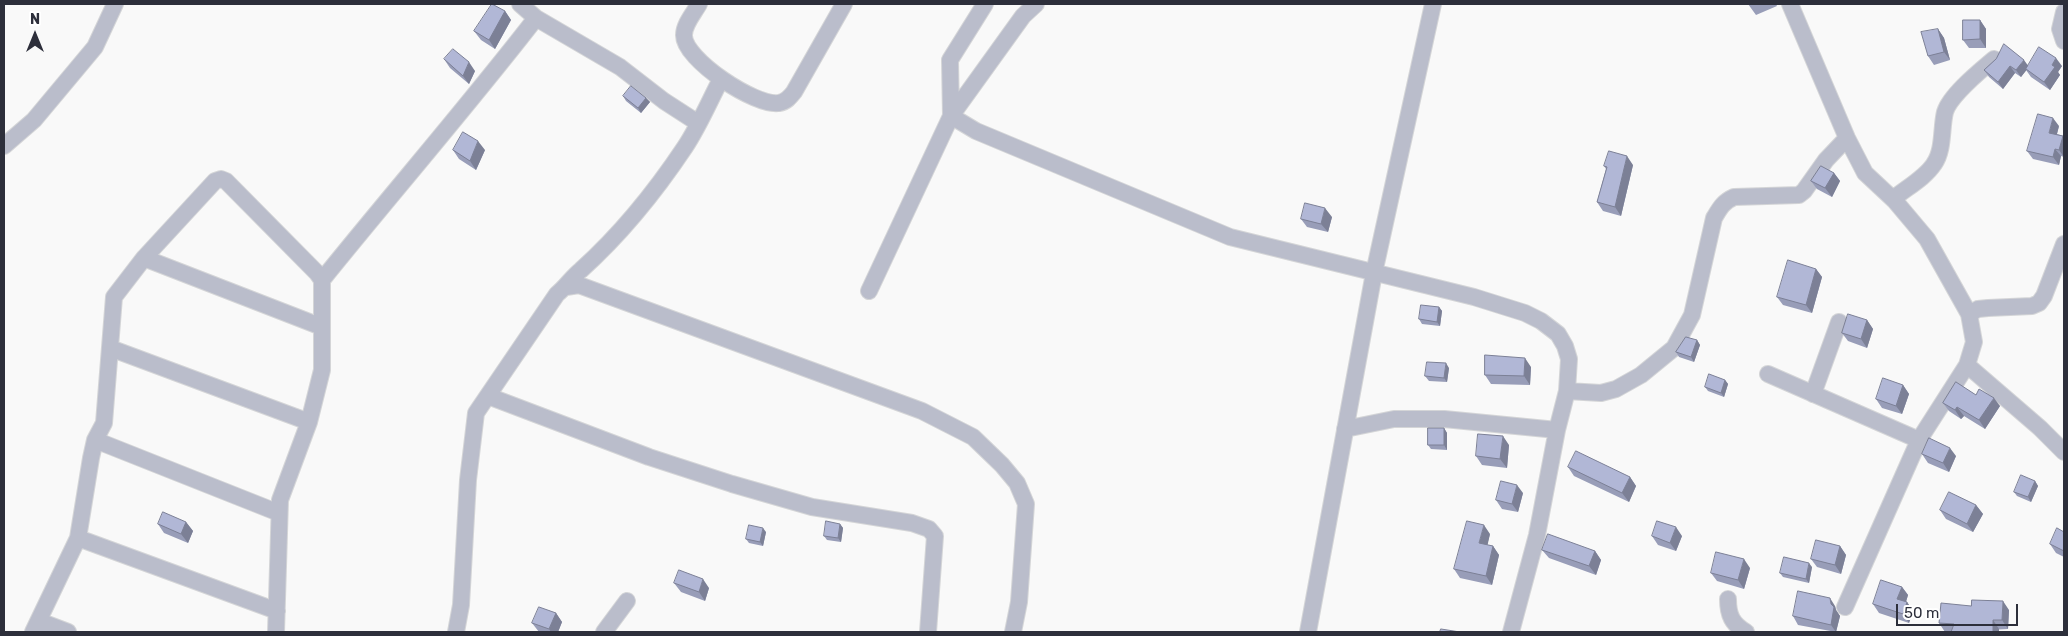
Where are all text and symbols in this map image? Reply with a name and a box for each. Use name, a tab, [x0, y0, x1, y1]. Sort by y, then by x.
north arrow	[10, 10, 60, 60]
text: N	[30, 11, 40, 28]
scale bar	[1898, 594, 2020, 626]
text: 50 m	[1904, 604, 1939, 622]

